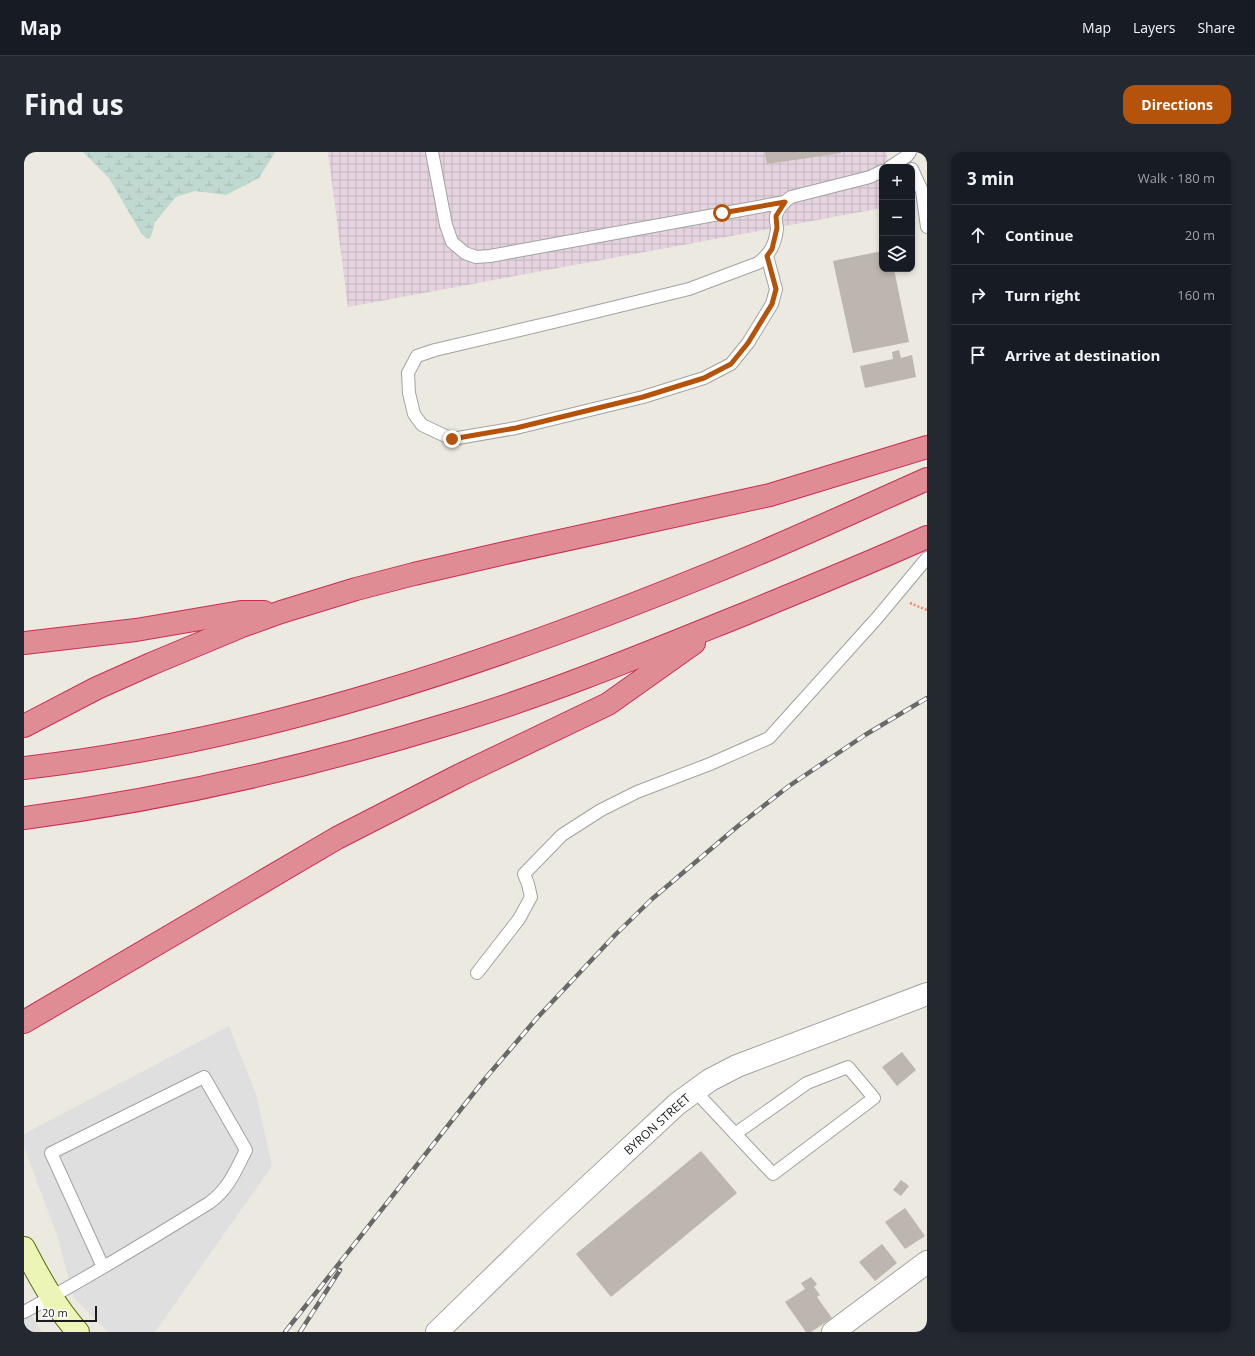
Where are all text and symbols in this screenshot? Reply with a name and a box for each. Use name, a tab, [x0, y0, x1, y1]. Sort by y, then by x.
text: Map	[20, 15, 61, 41]
text: Map	[1082, 18, 1111, 37]
text: Layers	[1133, 18, 1175, 37]
text: Share	[1197, 18, 1235, 37]
text: Find us	[24, 85, 124, 123]
button: Directions	[1123, 85, 1231, 124]
map controls	[879, 164, 915, 272]
button: +	[879, 164, 915, 200]
text: 3 min	[967, 167, 1014, 190]
text: Walk · 180 m	[1138, 169, 1215, 187]
button: −	[879, 200, 915, 236]
route start	[713, 204, 731, 222]
icon: ahead	[967, 224, 989, 246]
text: Continue	[1005, 225, 1073, 245]
text: 20 m	[1185, 226, 1215, 244]
button: layers	[879, 236, 915, 272]
icon: right	[967, 284, 989, 306]
text: Turn right	[1005, 285, 1080, 305]
text: 160 m	[1177, 286, 1215, 304]
icon: arrive	[967, 344, 989, 366]
text: Arrive at destination	[1005, 345, 1160, 365]
route end	[443, 430, 461, 448]
street label: BYRON STREET	[620, 1089, 694, 1158]
scale bar	[36, 1304, 97, 1323]
text: 20 m	[42, 1305, 68, 1320]

